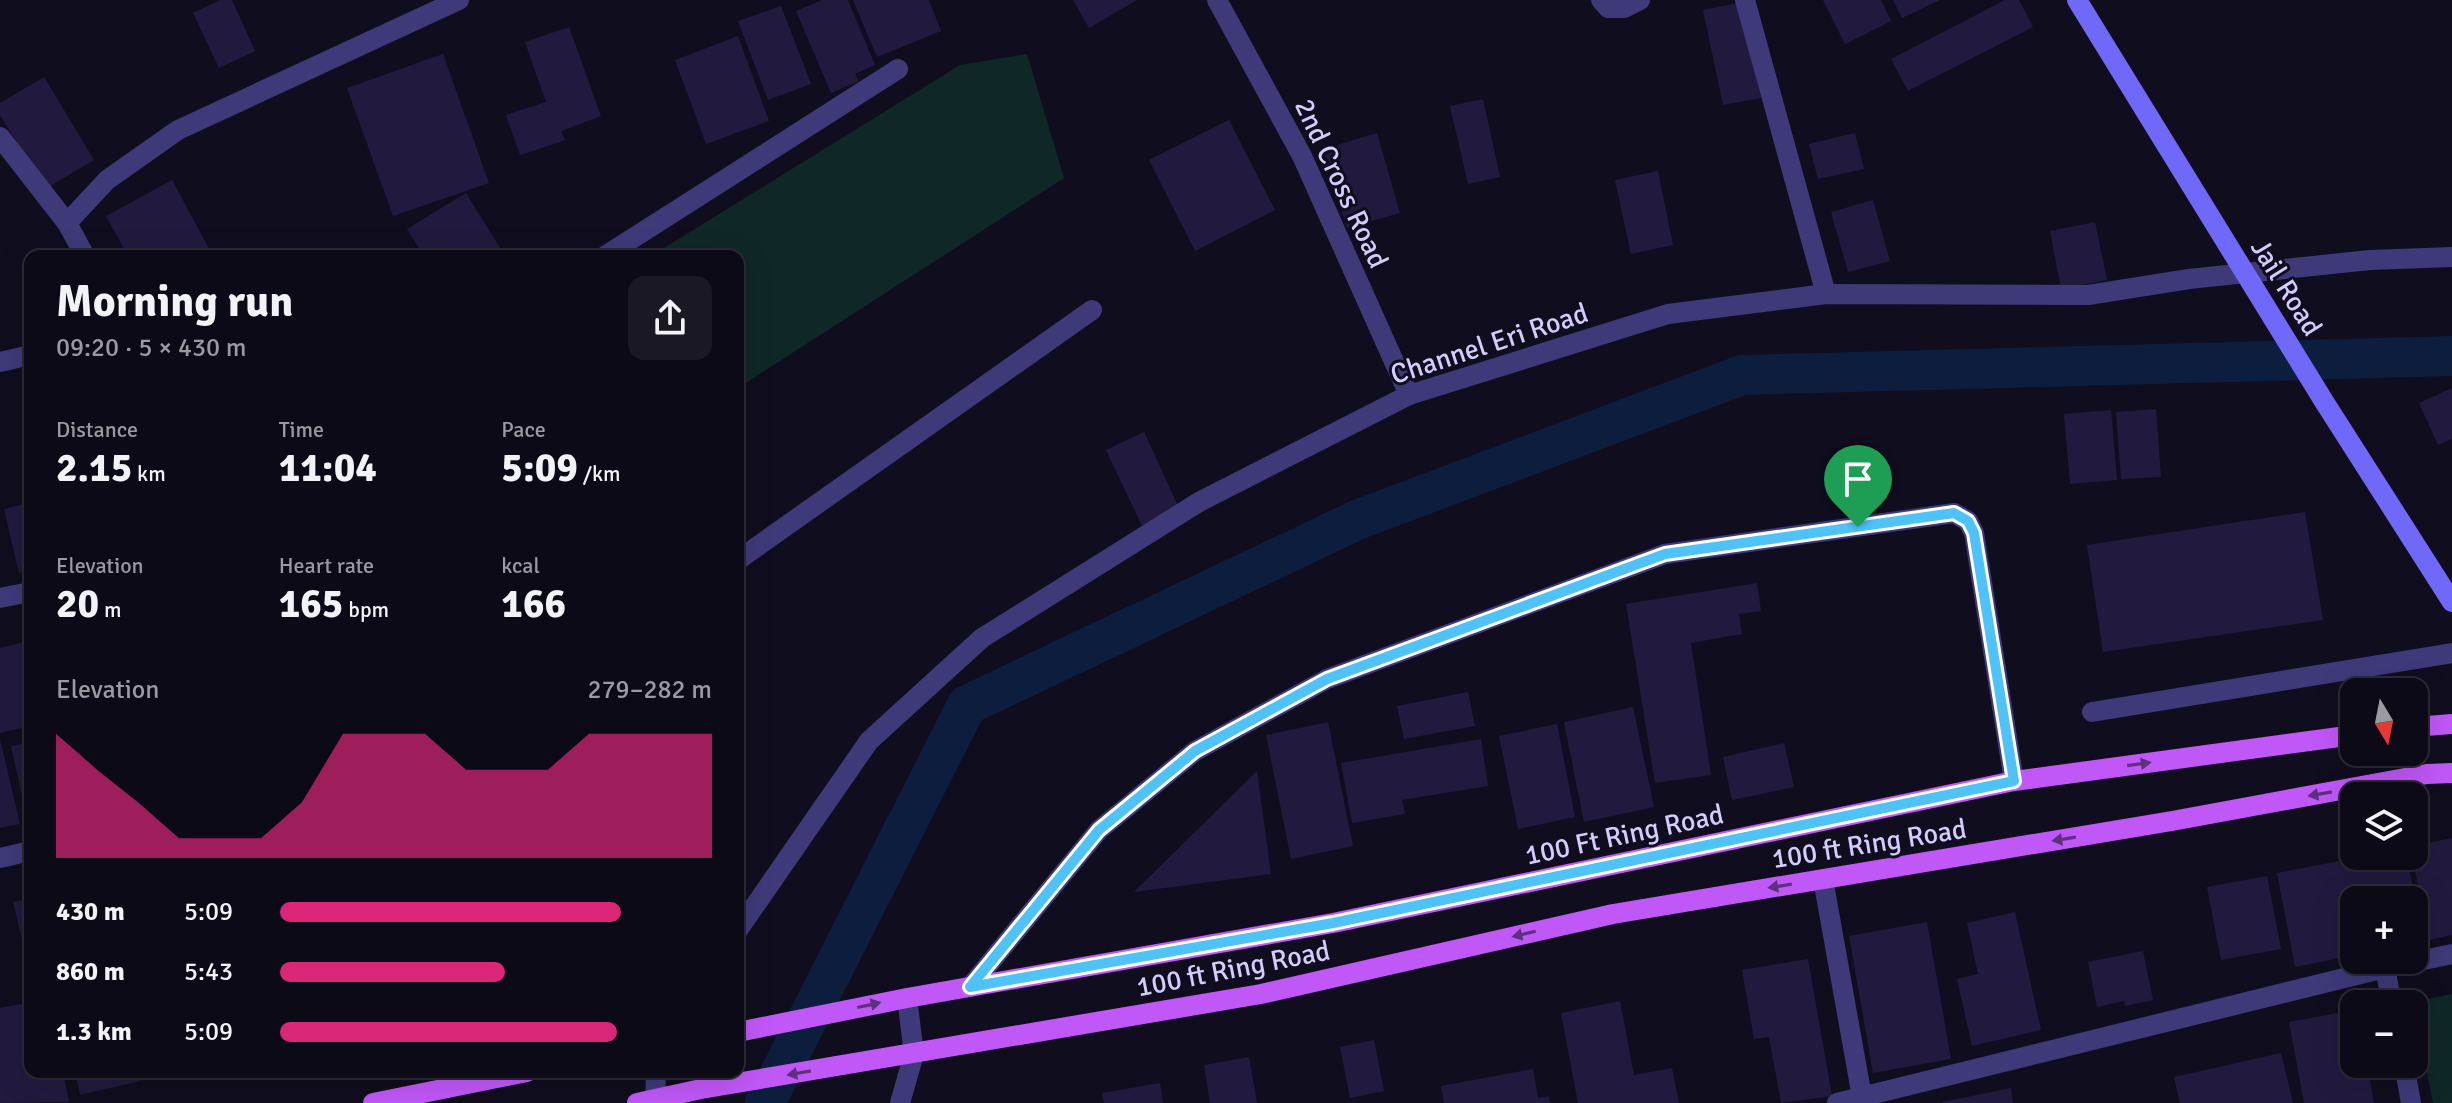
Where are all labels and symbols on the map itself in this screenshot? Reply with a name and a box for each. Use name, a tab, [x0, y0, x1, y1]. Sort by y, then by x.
street label: 2nd Cross Road	[1287, 93, 1395, 274]
street label: Jail Road	[2243, 233, 2329, 342]
street label: Channel Eri Road	[1386, 296, 1592, 392]
pin	[1824, 445, 1892, 527]
north arrow	[2340, 678, 2428, 766]
one-way arrow	[2127, 758, 2152, 771]
one-way arrow	[2307, 788, 2332, 800]
street label: 100 Ft Ring Road	[1522, 797, 1727, 873]
street label: 100 ft Ring Road	[1769, 812, 1969, 876]
one-way arrow	[2051, 833, 2076, 846]
one-way arrow	[1767, 881, 1792, 893]
one-way arrow	[1512, 928, 1537, 941]
street label: 100 ft Ring Road	[1134, 934, 1333, 1004]
one-way arrow	[857, 999, 882, 1011]
one-way arrow	[786, 1067, 811, 1079]

